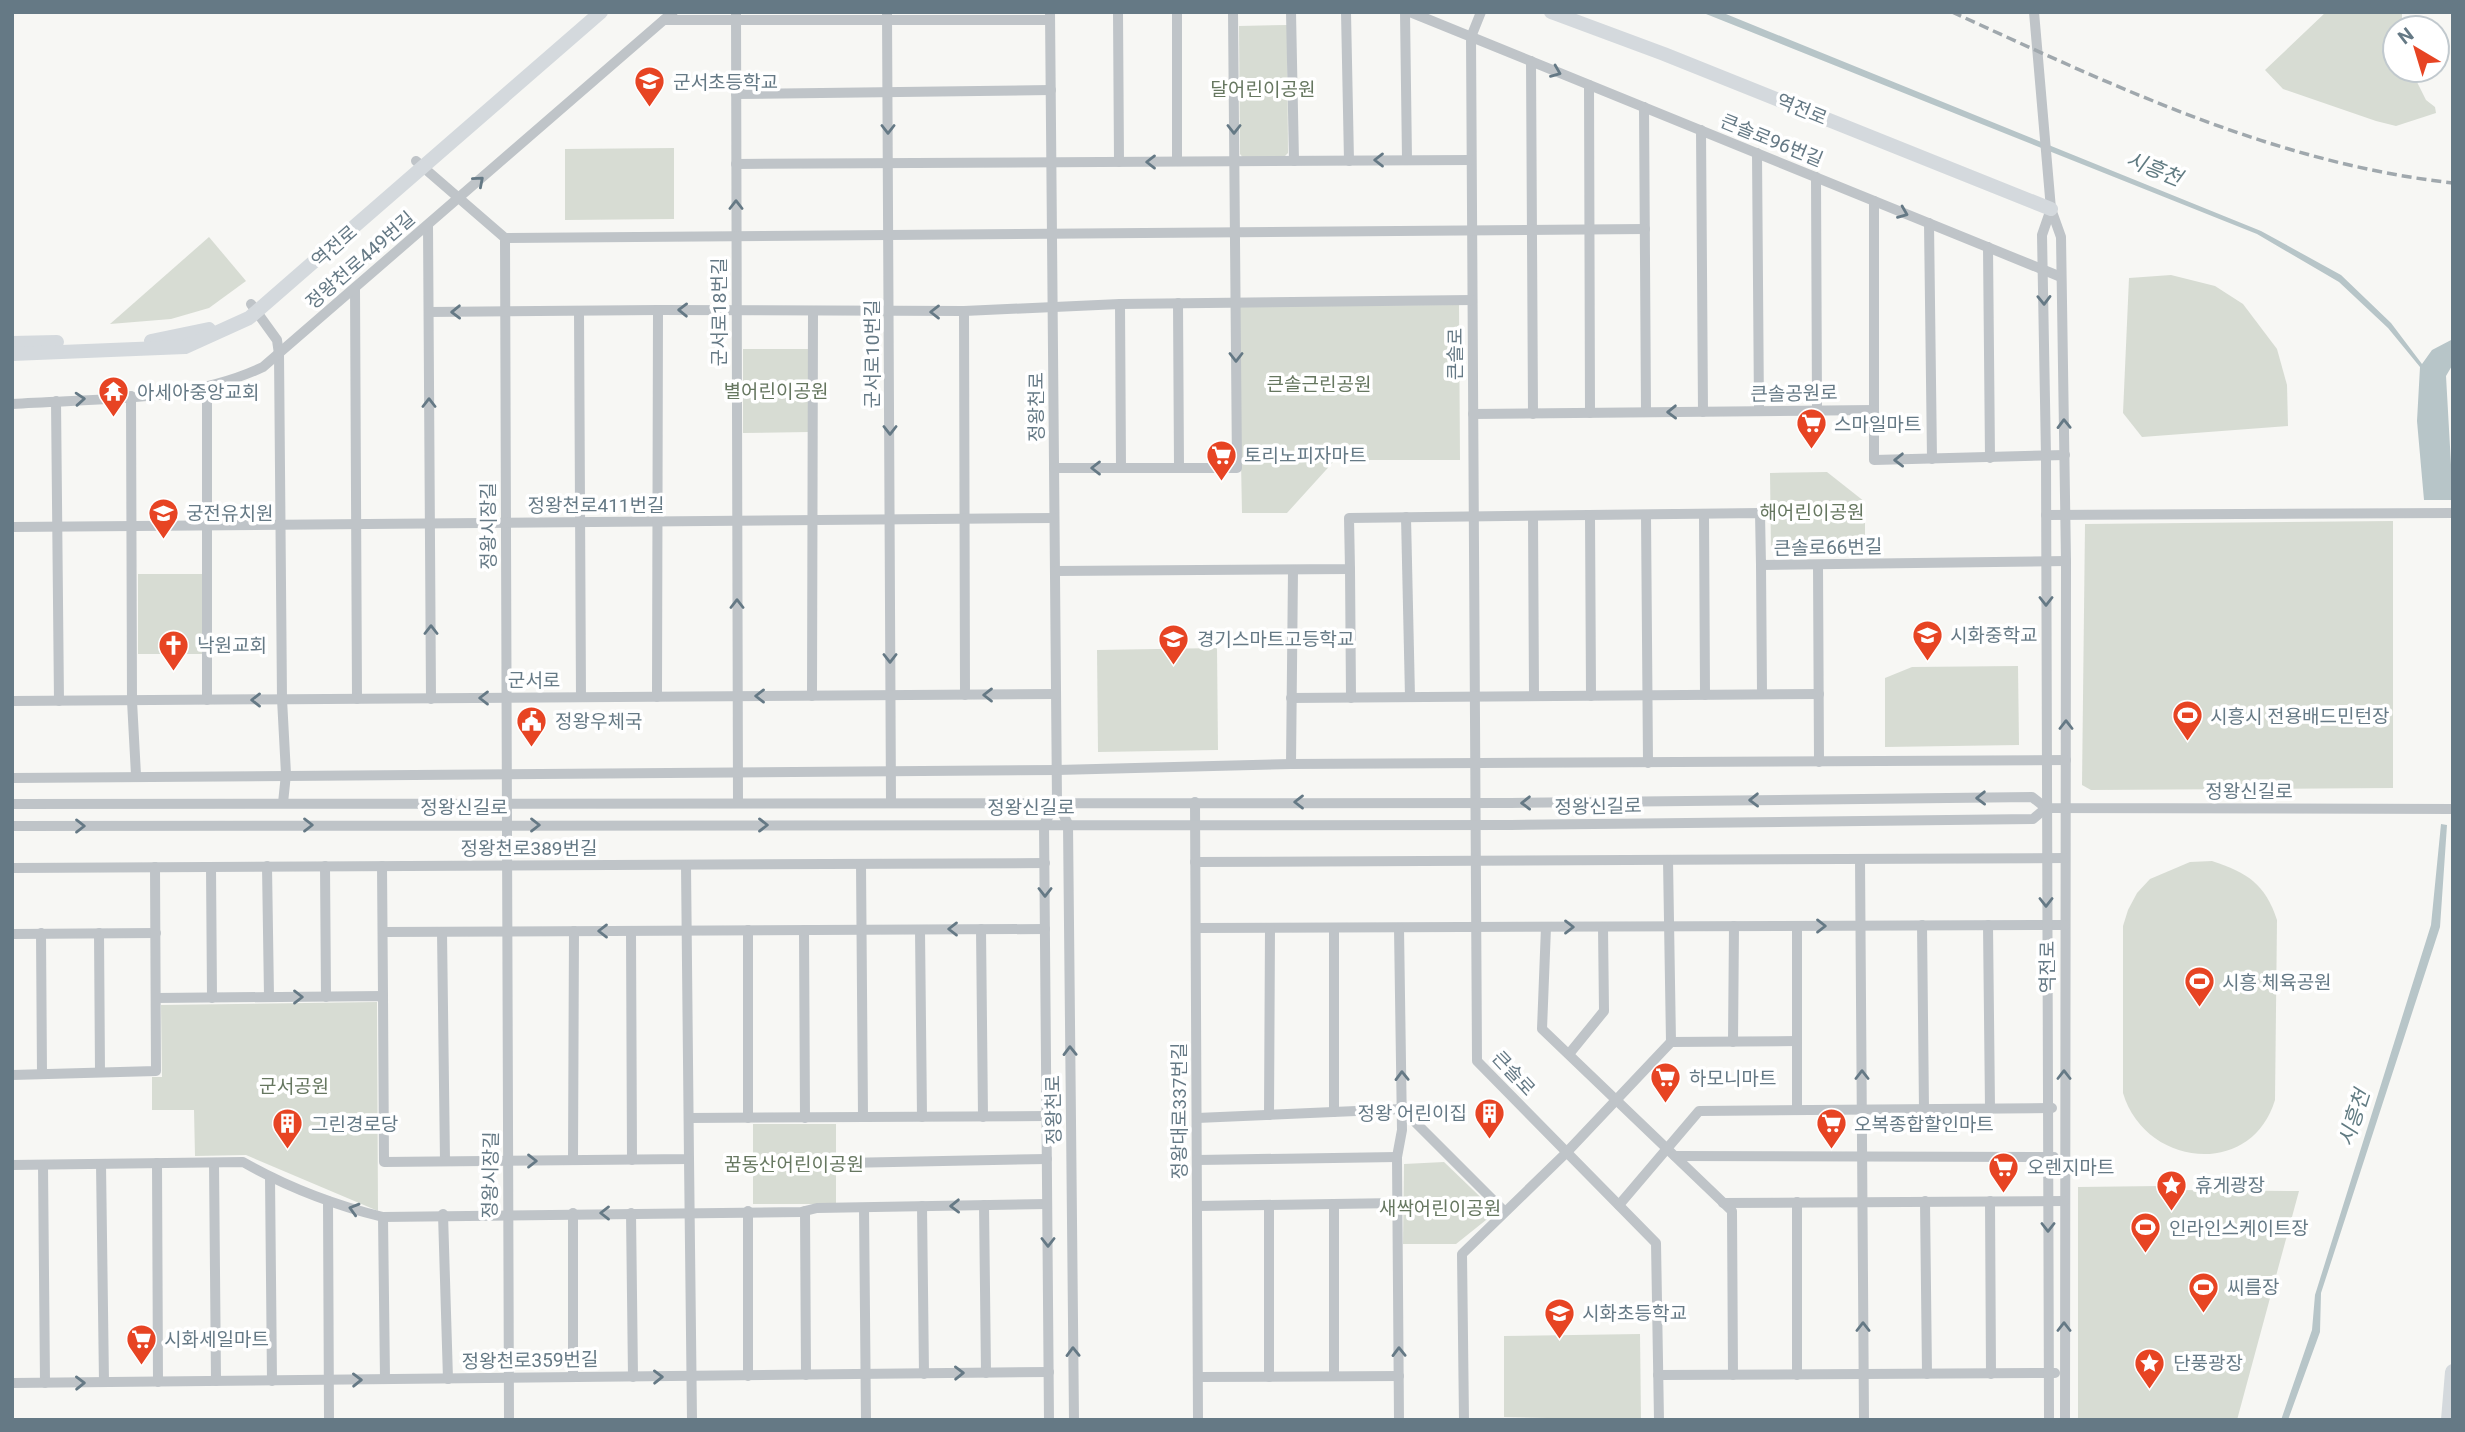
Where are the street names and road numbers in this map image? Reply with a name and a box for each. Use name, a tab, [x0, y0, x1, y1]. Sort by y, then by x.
street label: 역전로	[1773, 89, 1830, 130]
street label: 큰솔로96번길	[1717, 109, 1827, 171]
street label: 정왕천로449번길	[301, 207, 420, 314]
street label: 역전로	[307, 220, 362, 272]
street label: 군서로18번길	[708, 258, 731, 366]
street label: 군서로10번길	[861, 300, 884, 408]
street label: 큰솔로	[1444, 328, 1467, 380]
street label: 정왕천로	[1025, 372, 1048, 442]
street label: 큰솔공원로	[1750, 381, 1838, 406]
street label: 정왕시장길	[477, 482, 500, 570]
street label: 정왕천로411번길	[528, 494, 664, 517]
street label: 큰솔로66번길	[1773, 535, 1883, 560]
street label: 군서로	[508, 669, 560, 692]
street label: 정왕신길로	[2205, 780, 2293, 803]
street label: 정왕신길로	[1554, 794, 1642, 819]
street label: 정왕신길로	[420, 796, 508, 819]
street label: 정왕신길로	[987, 796, 1075, 819]
street label: 정왕천로389번길	[461, 837, 597, 860]
street label: 역전로	[2036, 941, 2059, 993]
street label: 정왕대로337번길	[1168, 1043, 1191, 1179]
street label: 큰솔로	[1487, 1046, 1540, 1100]
street label: 정왕천로	[1041, 1075, 1066, 1145]
street label: 정왕시장길	[478, 1131, 503, 1219]
street label: 정왕천로359번길	[461, 1348, 599, 1373]

